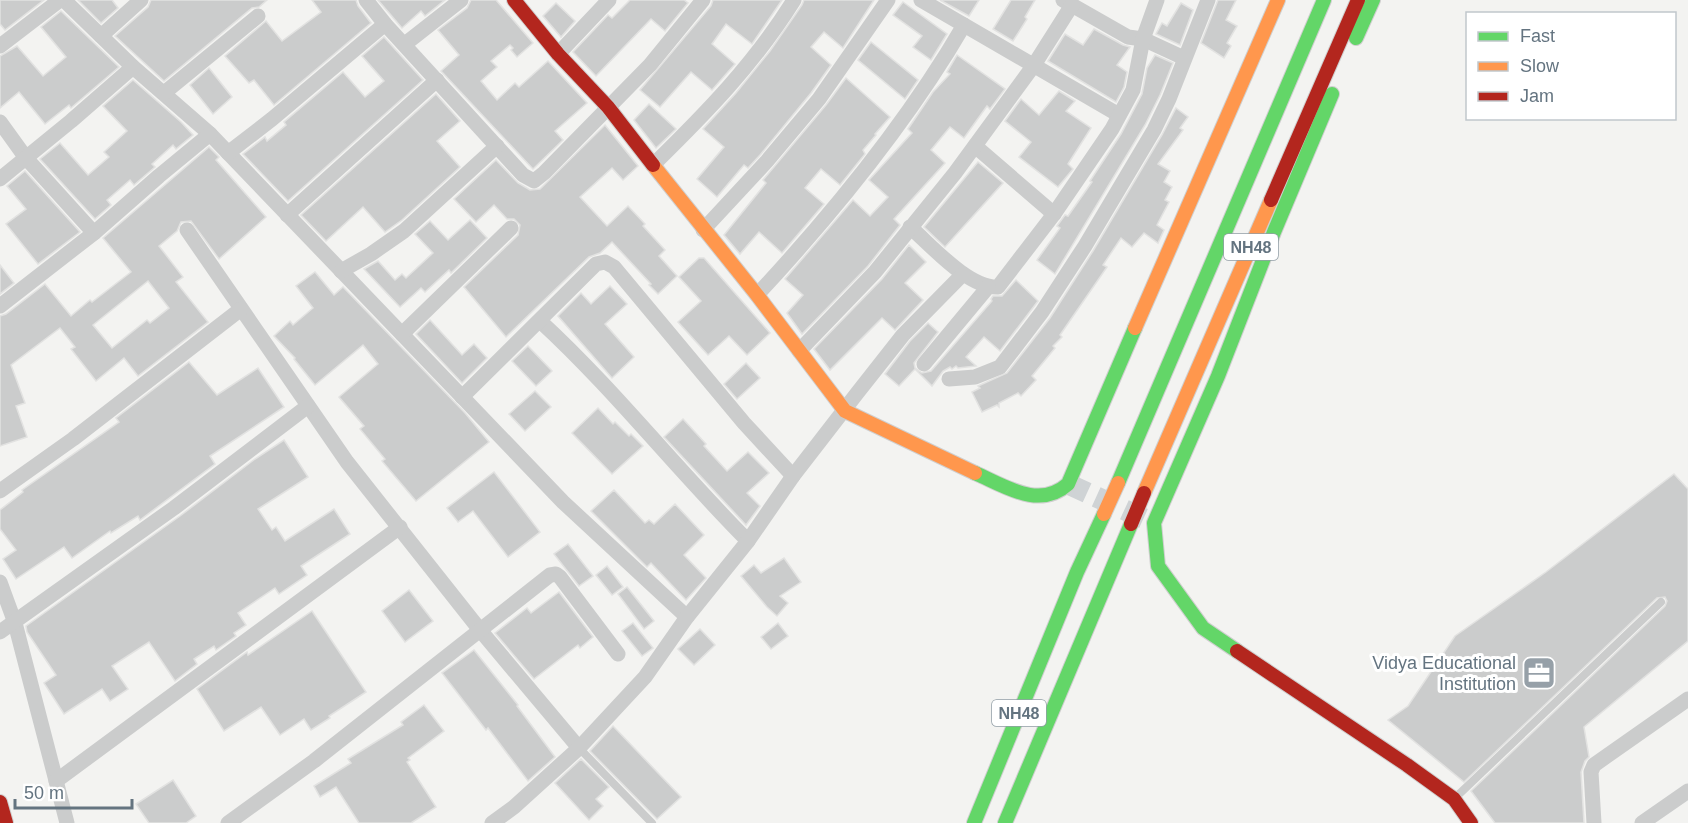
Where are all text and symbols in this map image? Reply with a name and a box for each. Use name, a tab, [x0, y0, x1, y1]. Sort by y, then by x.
legend	[1466, 12, 1676, 120]
text: Fast	[1520, 26, 1555, 46]
text: Slow	[1520, 56, 1560, 76]
text: Jam	[1520, 86, 1554, 106]
road number: NH48	[1224, 234, 1278, 260]
place label: Vidya Educational Institution	[1372, 653, 1516, 694]
office icon: Vidya Educational Institution	[1521, 655, 1557, 691]
road number: NH48	[992, 700, 1046, 726]
scale bar	[15, 772, 132, 810]
text: 50 m	[24, 783, 64, 803]

